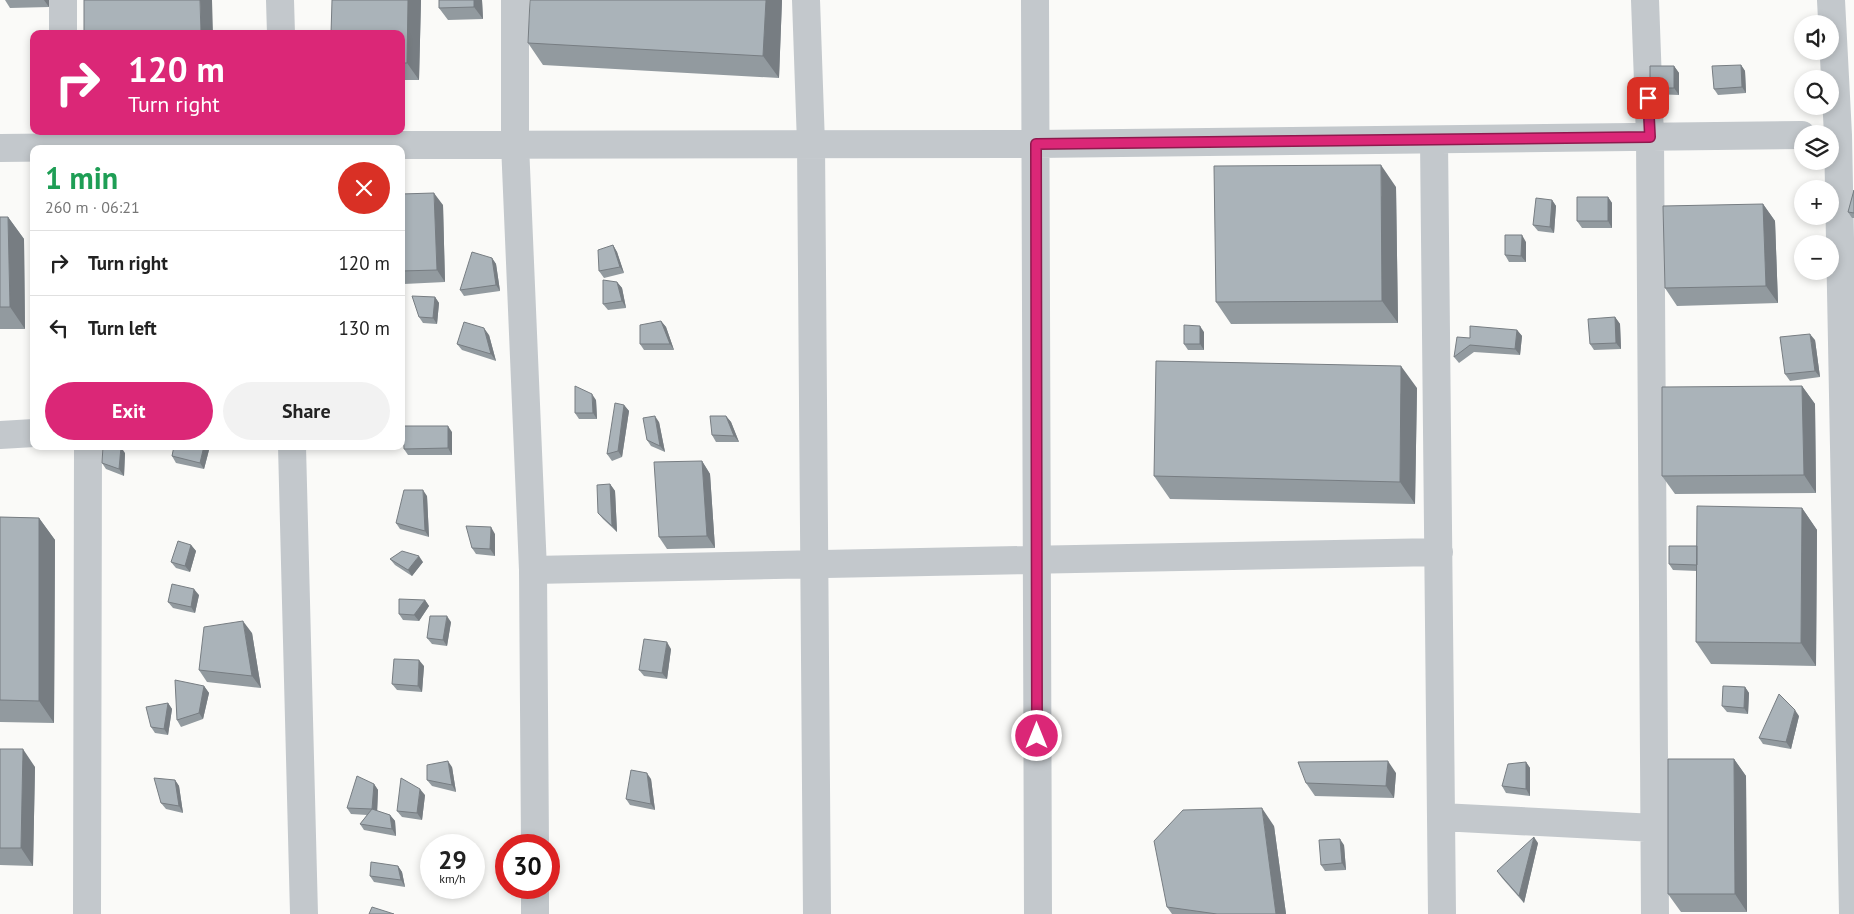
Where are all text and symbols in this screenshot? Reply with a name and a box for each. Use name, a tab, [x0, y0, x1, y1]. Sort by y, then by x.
map controls	[1794, 15, 1839, 280]
button: sound	[1794, 15, 1839, 60]
text: 120 m	[128, 46, 225, 92]
icon: right	[45, 50, 110, 115]
button: search	[1794, 70, 1839, 115]
pin	[1627, 77, 1669, 119]
icon: arrive	[1634, 84, 1662, 112]
text: Turn right	[128, 90, 220, 118]
button: layers	[1794, 125, 1839, 170]
text: 1 min	[45, 158, 118, 197]
button: close	[338, 162, 390, 214]
button: +	[1794, 180, 1839, 225]
text: 260 m · 06:21	[45, 197, 140, 217]
button: −	[1794, 235, 1839, 280]
icon: right	[45, 249, 73, 277]
text: Turn right	[88, 251, 168, 275]
text: 120 m	[338, 251, 390, 275]
icon: left	[45, 314, 73, 342]
text: Turn left	[88, 316, 157, 340]
text: 130 m	[338, 316, 390, 340]
button: Exit	[45, 382, 213, 440]
button: Share	[223, 382, 390, 440]
position arrow	[1010, 709, 1062, 761]
speed limit sign: 30	[495, 834, 560, 899]
text: 29	[438, 844, 467, 876]
text: km/h	[439, 871, 466, 886]

